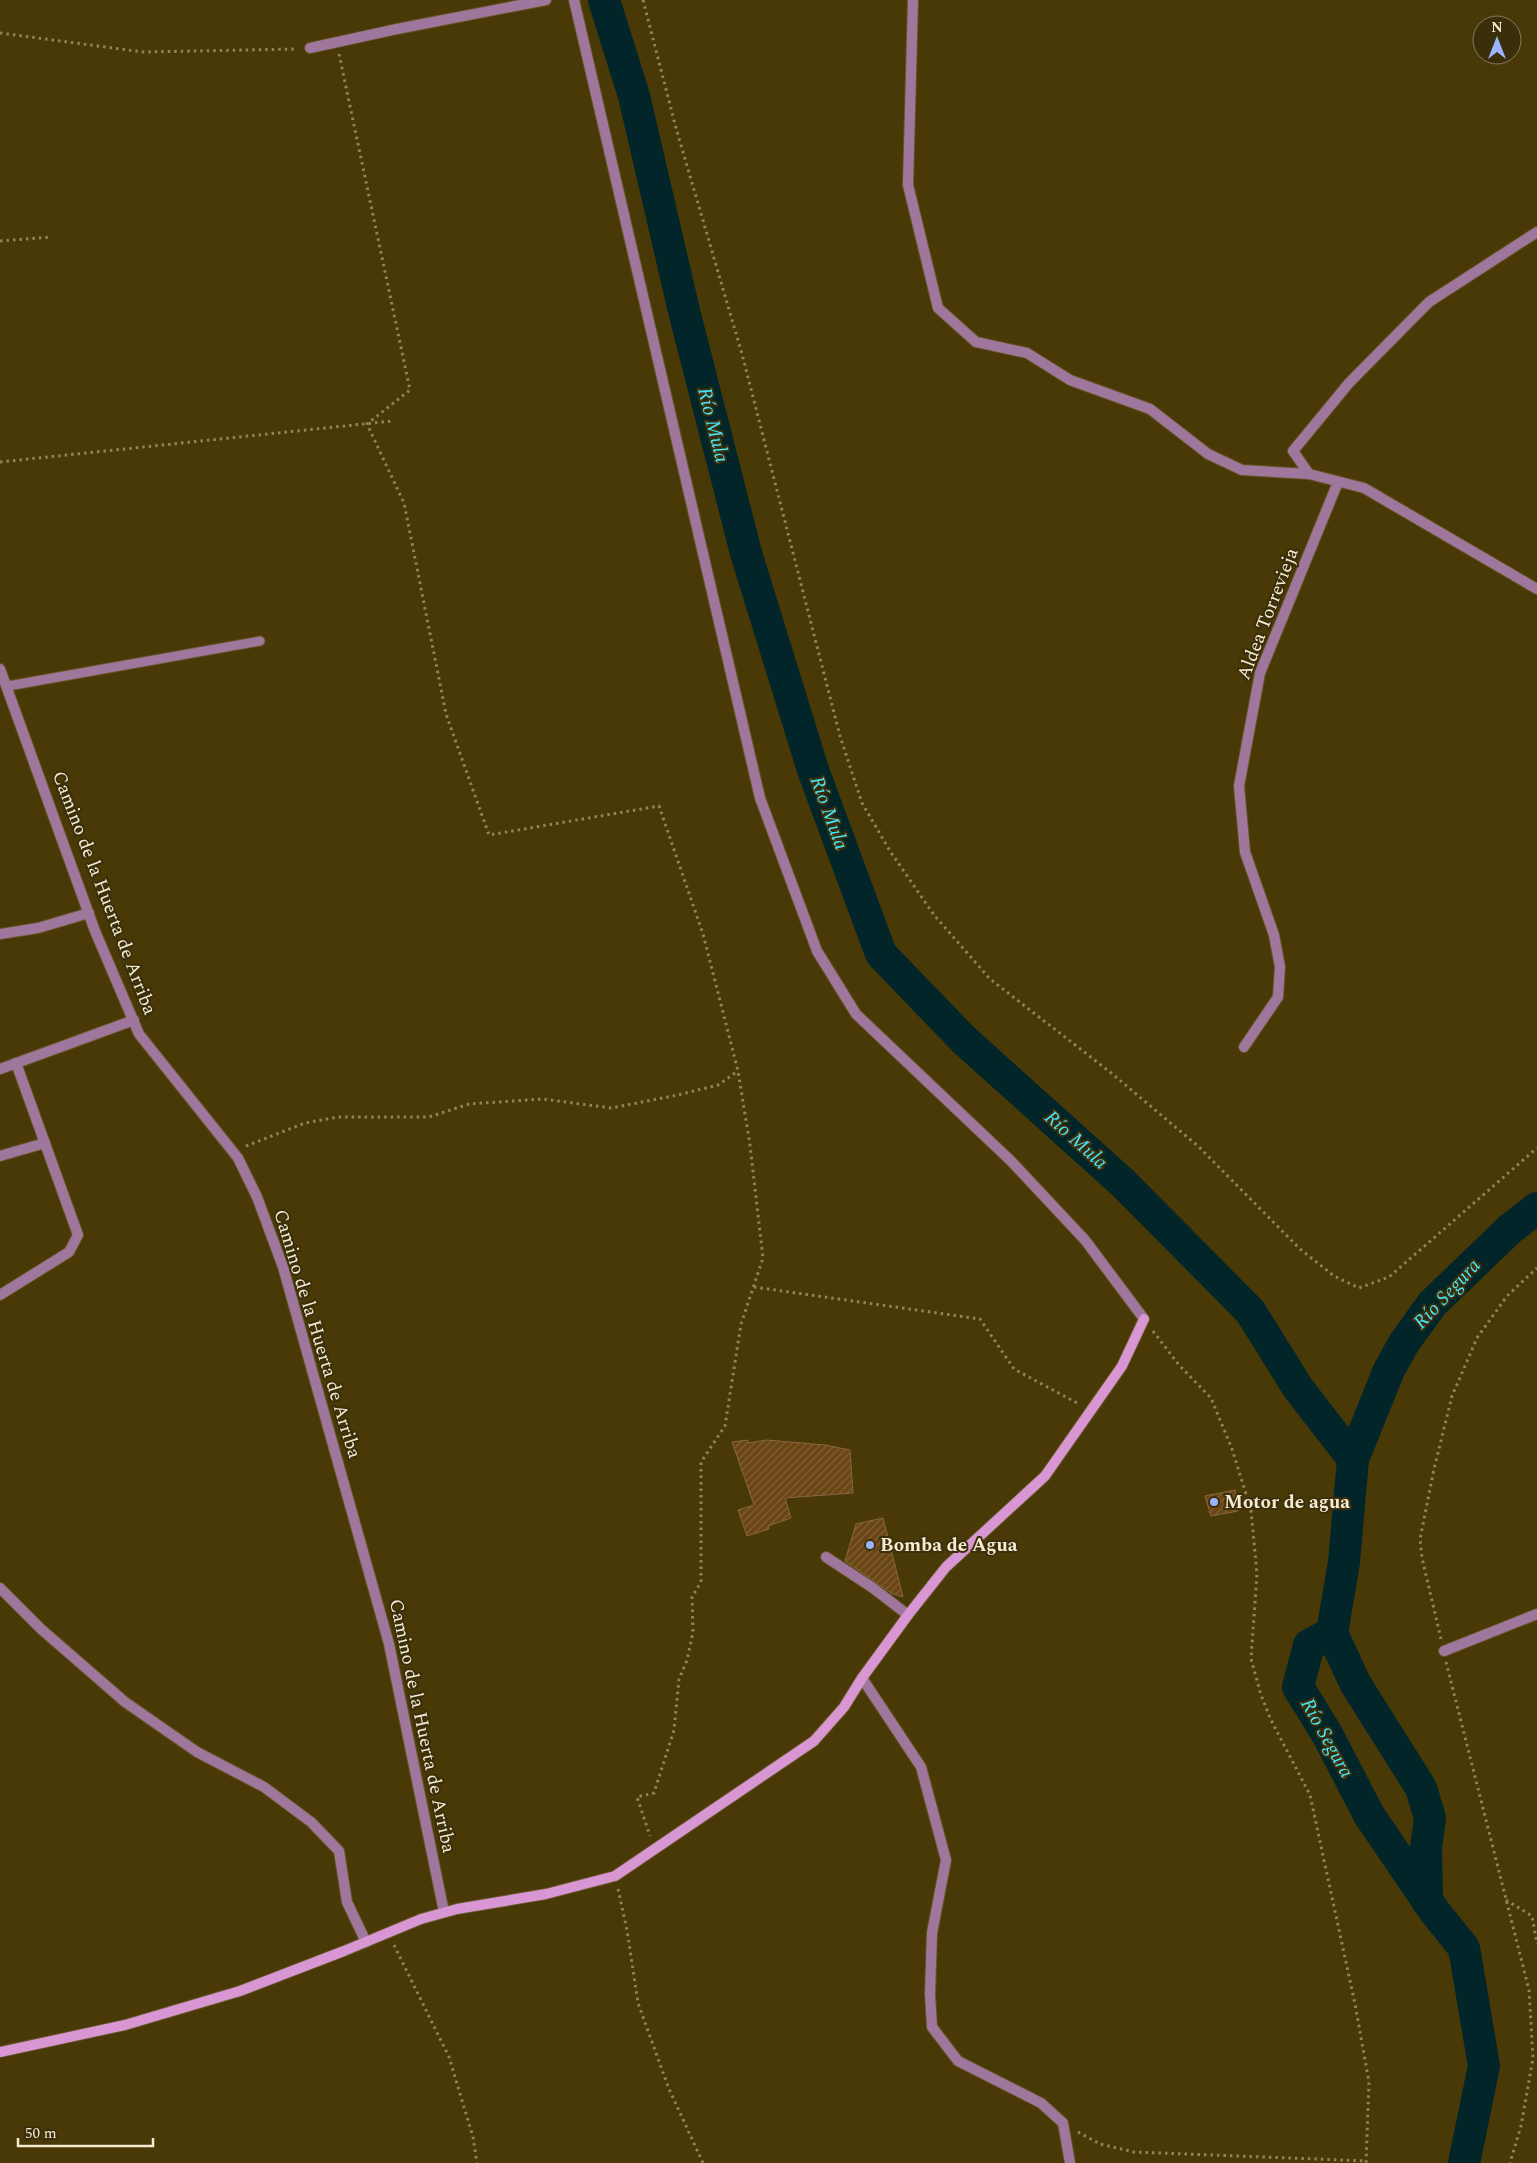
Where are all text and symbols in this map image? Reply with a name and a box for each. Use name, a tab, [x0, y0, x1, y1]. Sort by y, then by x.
north arrow	[1472, 15, 1522, 65]
text: N	[1491, 17, 1503, 38]
water label: Río Mula	[689, 384, 737, 466]
street label: Aldea Torrevieja	[1229, 543, 1307, 684]
street label: Camino de la Huerta de Arriba	[44, 767, 164, 1020]
water label: Río Mula	[802, 772, 856, 854]
water label: Río Mula	[1037, 1103, 1115, 1177]
street label: Camino de la Huerta de Arriba	[265, 1206, 369, 1463]
water label: Río Segura	[1406, 1252, 1488, 1336]
place label: Motor de agua	[1224, 1488, 1350, 1517]
marker: Motor de agua	[1208, 1496, 1220, 1508]
place label: Bomba de Agua	[880, 1531, 1018, 1560]
marker: Bomba de Agua	[864, 1539, 876, 1551]
street label: Camino de la Huerta de Arriba	[381, 1596, 463, 1856]
water label: Río Segura	[1293, 1693, 1361, 1783]
scale bar	[18, 2116, 152, 2148]
text: 50 m	[25, 2122, 57, 2145]

